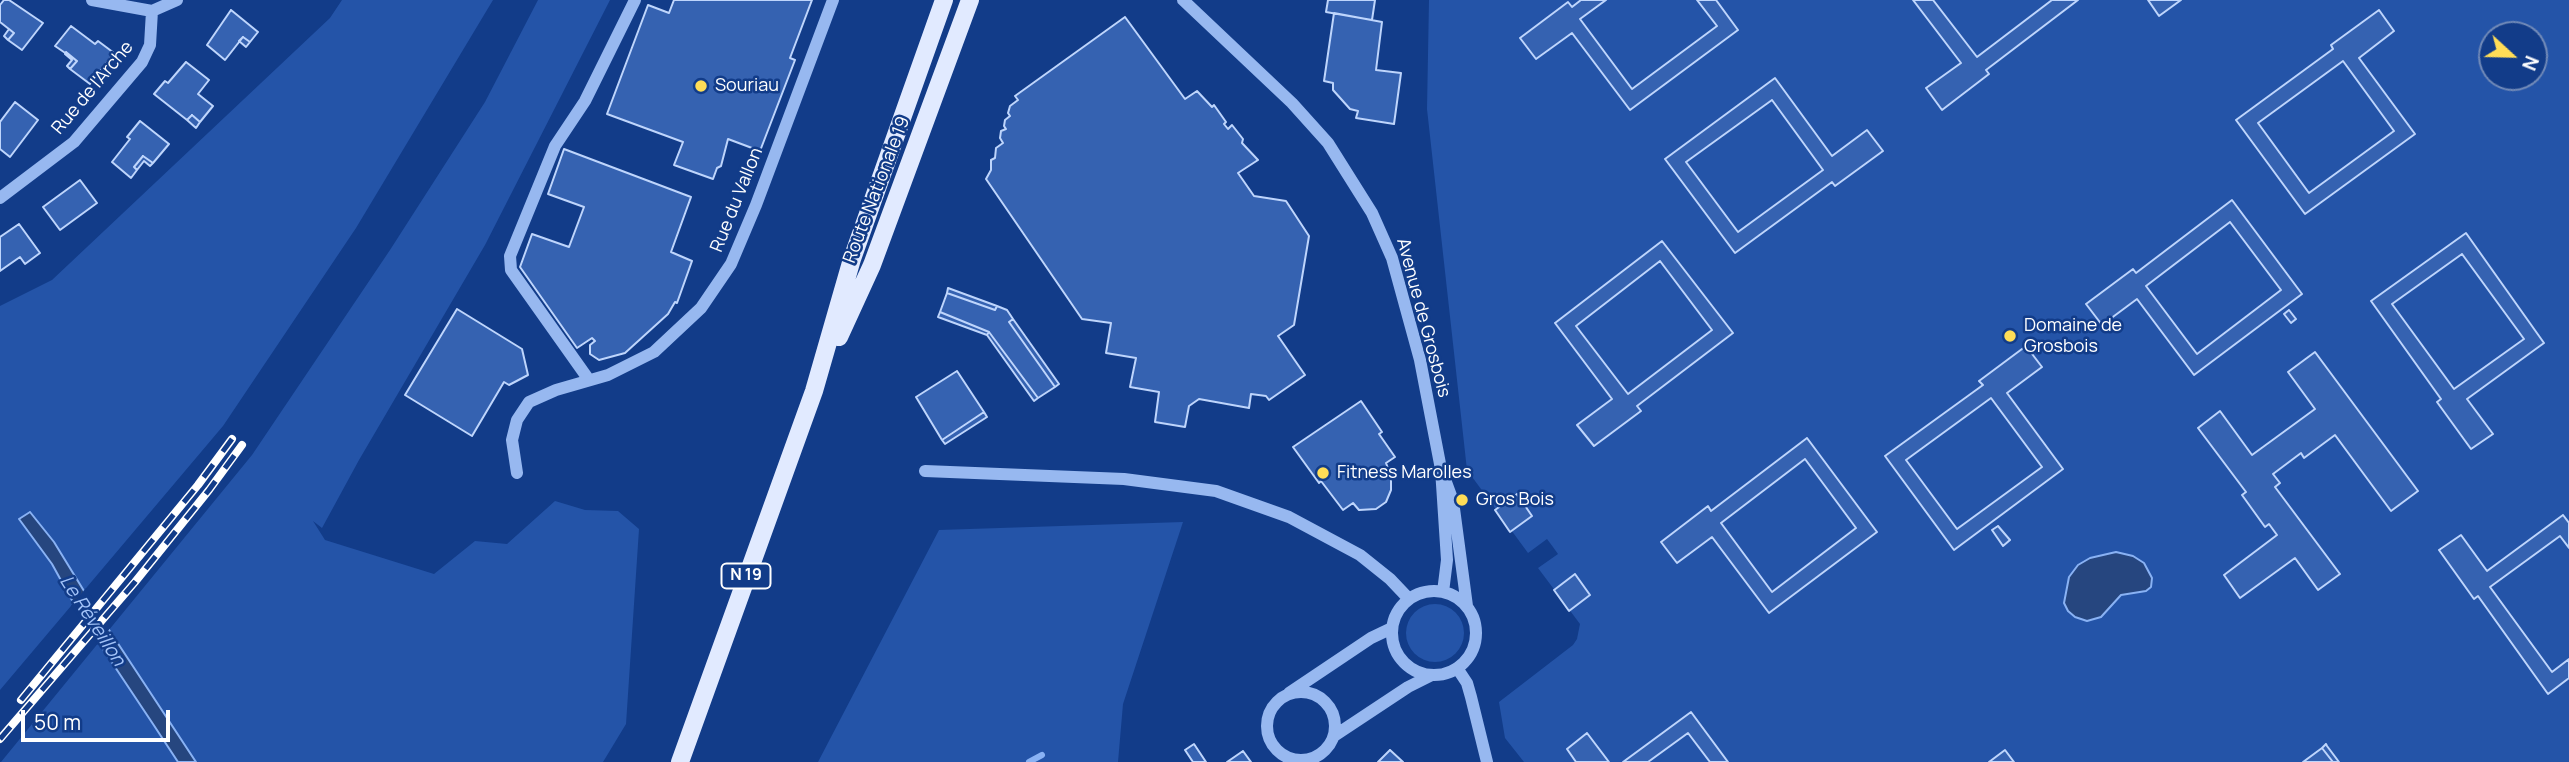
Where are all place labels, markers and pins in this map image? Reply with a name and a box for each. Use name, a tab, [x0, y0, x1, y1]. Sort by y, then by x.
place label: Souriau	[715, 75, 779, 97]
marker: Souriau	[693, 78, 709, 94]
place label: Domaine de Grosbois	[2024, 315, 2122, 358]
marker: Domaine de Grosbois	[2002, 328, 2018, 344]
place label: Fitness Marolles	[1337, 462, 1472, 484]
marker: Fitness Marolles	[1315, 465, 1331, 481]
place label: Gros Bois	[1476, 489, 1554, 511]
marker: Gros Bois	[1454, 492, 1470, 508]

